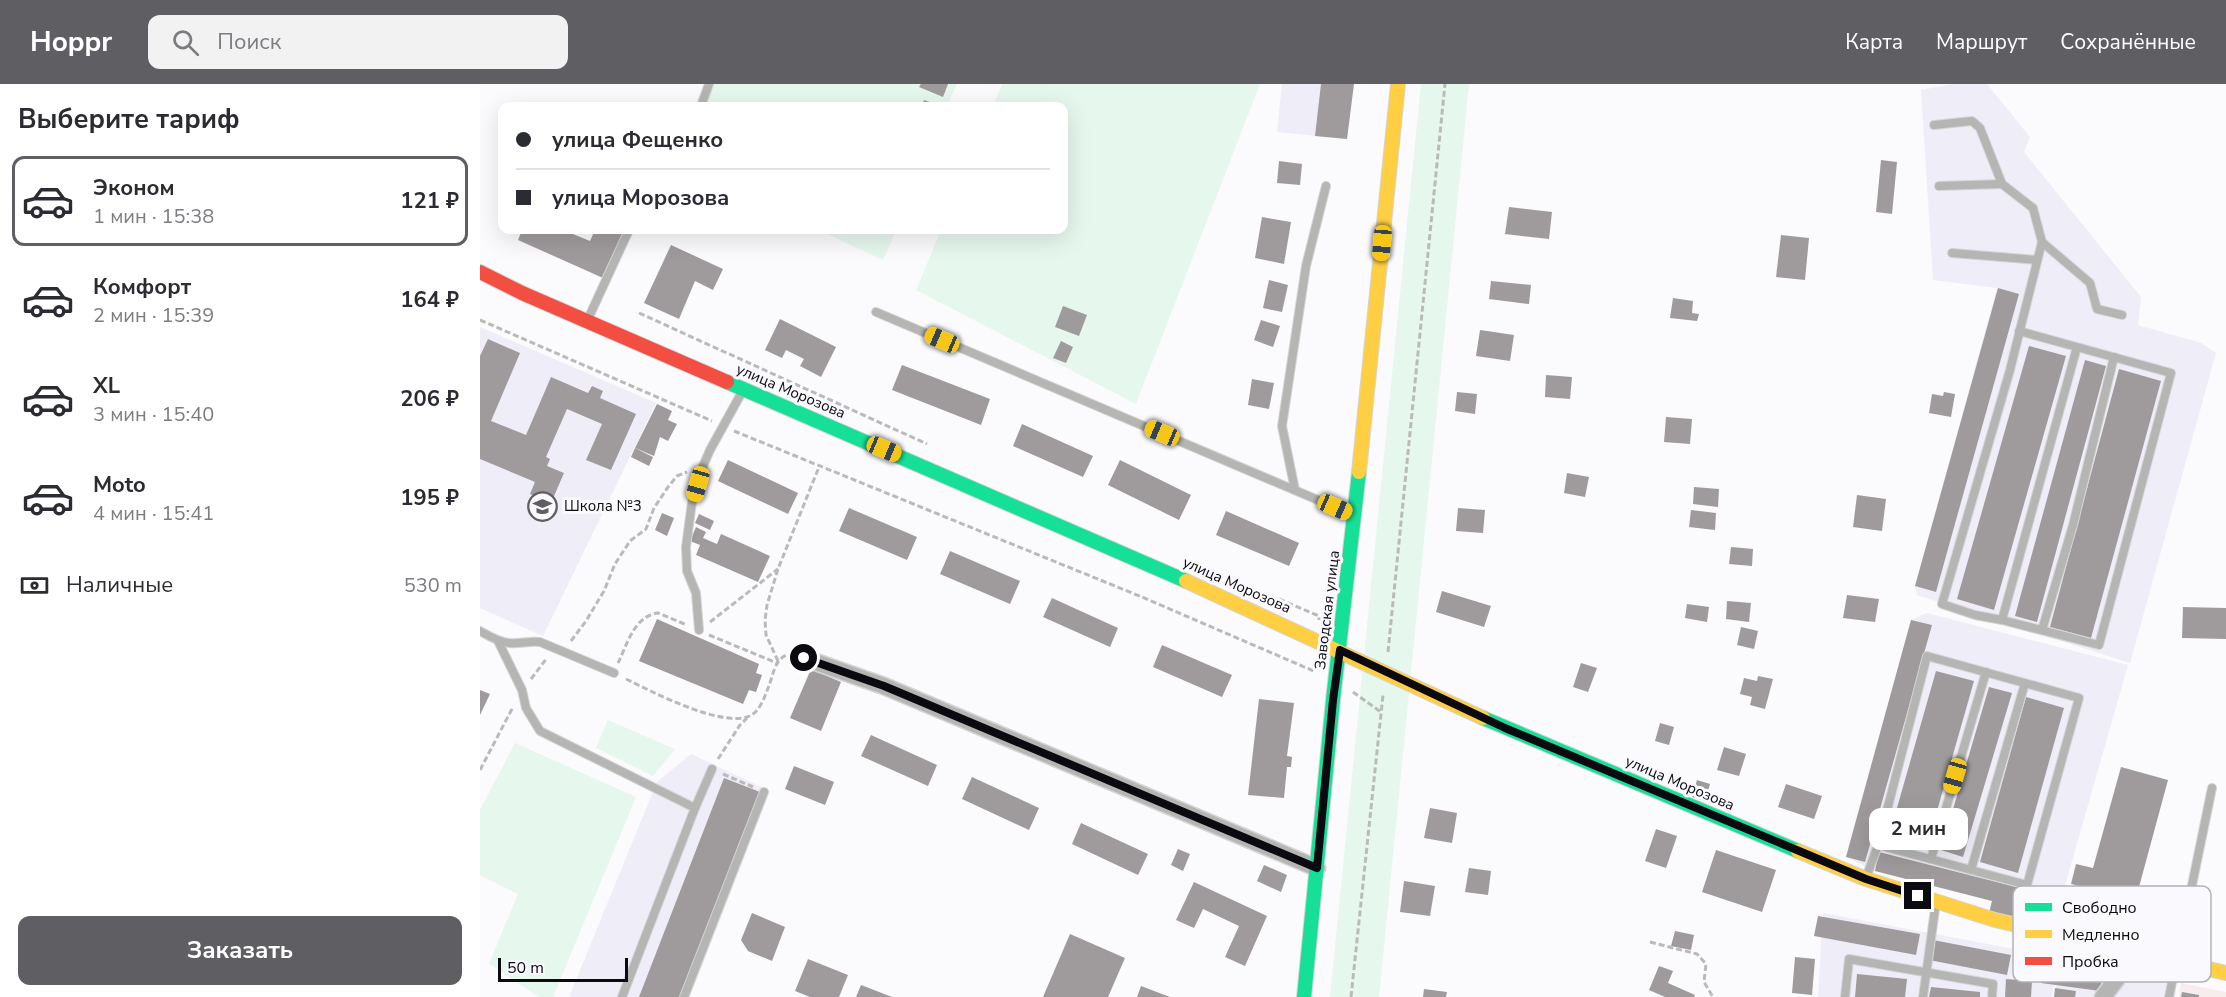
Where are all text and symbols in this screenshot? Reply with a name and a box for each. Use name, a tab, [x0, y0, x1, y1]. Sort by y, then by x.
search box	[148, 15, 568, 69]
text: Hoppr	[30, 23, 112, 61]
icon: search	[169, 26, 202, 59]
text: Поиск	[217, 27, 281, 57]
text: Карта	[1845, 28, 1903, 56]
text: Маршрут	[1936, 28, 2027, 56]
text: Сохранённые	[2060, 28, 2196, 56]
text: Выберите тариф	[18, 101, 240, 138]
text: улица Фещенко	[552, 125, 723, 155]
text: Эконом	[93, 173, 175, 203]
icon: car	[21, 174, 75, 228]
text: улица Морозова	[552, 183, 729, 213]
text: 121 ₽	[400, 186, 459, 216]
text: 1 мин · 15:38	[93, 203, 214, 230]
car	[1371, 224, 1393, 262]
text: Комфорт	[93, 272, 191, 302]
icon: car	[21, 273, 75, 327]
text: 164 ₽	[400, 285, 459, 315]
text: 2 мин · 15:39	[93, 302, 214, 329]
car	[922, 325, 962, 355]
street label: улица Морозова	[733, 359, 849, 423]
text: XL	[93, 371, 120, 401]
icon: car	[21, 372, 75, 426]
text: 206 ₽	[400, 384, 459, 414]
text: 3 мин · 15:40	[93, 401, 214, 428]
car	[1142, 418, 1182, 448]
car	[864, 434, 904, 464]
car	[684, 464, 712, 504]
text: Moto	[93, 470, 146, 500]
icon: car	[21, 471, 75, 525]
text: 195 ₽	[400, 483, 459, 513]
school or university icon: Школа №3	[527, 490, 559, 522]
car	[1315, 491, 1355, 523]
place label: Школа №3	[564, 496, 642, 516]
text: 4 мин · 15:41	[93, 500, 214, 527]
street label: Заводская улица	[1310, 549, 1344, 671]
street label: улица Морозова	[1180, 552, 1294, 618]
icon: cash	[18, 569, 51, 602]
text: Наличные	[66, 570, 173, 600]
text: 530 m	[404, 572, 462, 599]
route start	[790, 644, 817, 671]
street label: улица Морозова	[1622, 751, 1738, 815]
car	[1941, 756, 1969, 796]
callout: 2 мин	[1868, 809, 1968, 851]
text: 2 мин	[1891, 815, 1946, 842]
route end	[1904, 882, 1931, 909]
legend	[2013, 886, 2211, 982]
text: Свободно	[2062, 897, 2137, 919]
button: Заказать	[18, 916, 462, 985]
text: Медленно	[2062, 924, 2140, 946]
text: Пробка	[2062, 951, 2119, 973]
scale bar	[498, 955, 628, 982]
text: 50 m	[507, 957, 544, 979]

